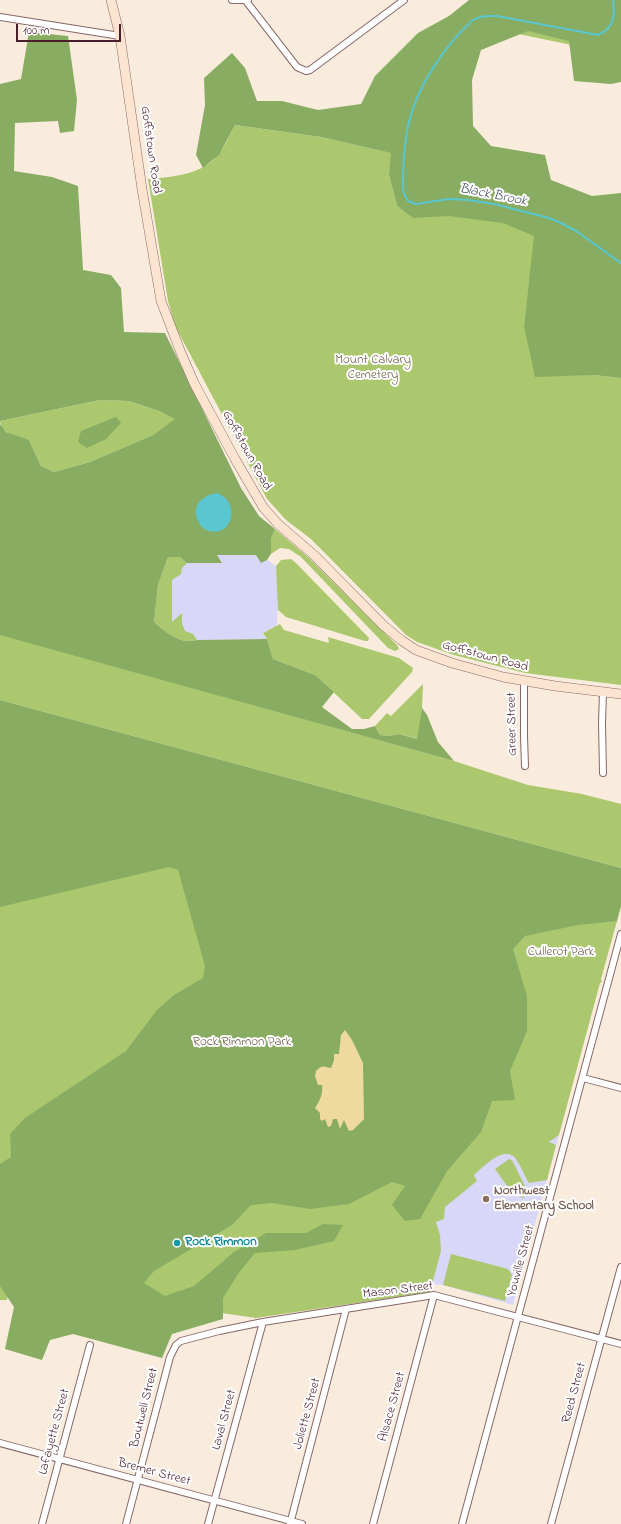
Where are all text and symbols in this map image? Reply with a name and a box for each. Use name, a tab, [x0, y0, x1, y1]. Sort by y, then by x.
scale bar	[18, 16, 123, 42]
text: 100 m	[23, 22, 50, 40]
street label: Goffstown Road	[136, 105, 164, 195]
water label: Black Brook	[458, 181, 528, 211]
park label: Mount Calvary Cemetery	[335, 353, 411, 384]
street label: Goffstown Road	[218, 409, 274, 493]
street label: Goffstown Road	[440, 638, 530, 676]
street label: Greer Street	[505, 692, 521, 756]
park label: Cullerot Park	[528, 945, 594, 961]
park label: Rock Rimmon Park	[193, 1035, 291, 1051]
place label: Northwest Elementary School	[494, 1184, 594, 1215]
marker: Northwest Elementary School	[481, 1194, 491, 1204]
street label: Youville Street	[505, 1224, 539, 1298]
place label: Rock Rimmon	[185, 1235, 257, 1251]
marker: Rock Rimmon	[172, 1238, 182, 1248]
street label: Mason Street	[362, 1279, 434, 1303]
street label: Reed Street	[559, 1361, 591, 1425]
street label: Boutwell Street	[128, 1366, 162, 1450]
street label: Alsace Street	[376, 1370, 410, 1444]
street label: Joliette Street	[291, 1376, 325, 1452]
street label: Lafayette Street	[36, 1387, 74, 1477]
street label: Laval Street	[209, 1388, 241, 1452]
street label: Bremer Street	[116, 1456, 192, 1490]

